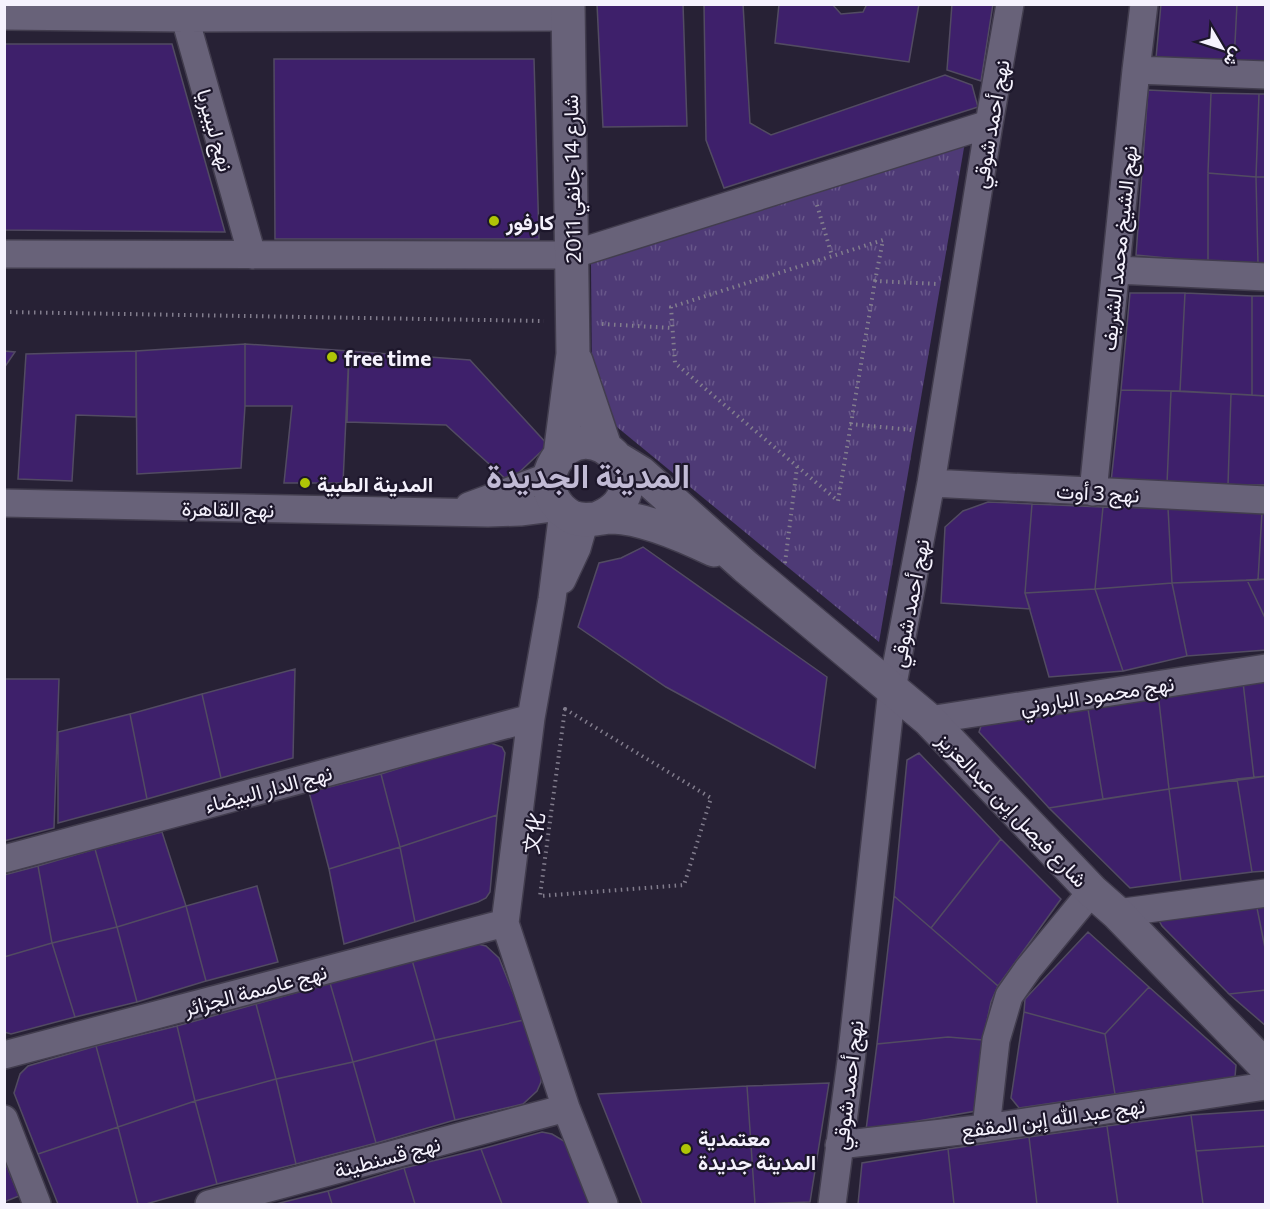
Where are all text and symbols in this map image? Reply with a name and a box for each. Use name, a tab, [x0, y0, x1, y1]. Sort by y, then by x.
north arrow	[1192, 18, 1252, 78]
text: ش	[1220, 44, 1247, 71]
street label: نهج أحمد شوقي	[966, 58, 1020, 191]
street label: نهج ليبيريا	[189, 86, 240, 175]
street label: شارع 14 جانفي 2011	[557, 94, 591, 264]
street label: نهج الشيخ محمد الشريف	[1095, 144, 1144, 352]
place label: كارفور	[505, 209, 554, 236]
marker: كارفور	[487, 214, 501, 228]
place label: free time	[344, 345, 431, 370]
marker: free time	[325, 350, 339, 364]
district label: المدينة الجديدة	[486, 454, 690, 496]
place label: المدينة الطبية	[317, 471, 433, 497]
marker: المدينة الطبية	[298, 476, 312, 490]
street label: نهج 3 أوت	[1055, 477, 1140, 510]
street label: نهج القاهرة	[181, 495, 275, 524]
street label: نهج أحمد شوقي	[884, 537, 940, 670]
street label: نهج محمود الباروني	[1018, 669, 1177, 724]
street label: شارع فيصل إبن عبدالعزيز	[930, 726, 1093, 894]
street label: نهج الدار البيضاء	[202, 759, 335, 820]
street label: 文化	[518, 810, 548, 856]
street label: نهج عاصمة الجزائر	[180, 958, 330, 1023]
street label: نهج أحمد شوقي	[827, 1019, 873, 1152]
street label: نهج عبد الله إبن المقفع	[959, 1092, 1147, 1145]
place label: معتمدية المدينة جديدة	[698, 1125, 816, 1175]
street label: نهج قسنطينة	[331, 1130, 444, 1185]
marker: معتمدية المدينة جديدة	[679, 1142, 693, 1156]

